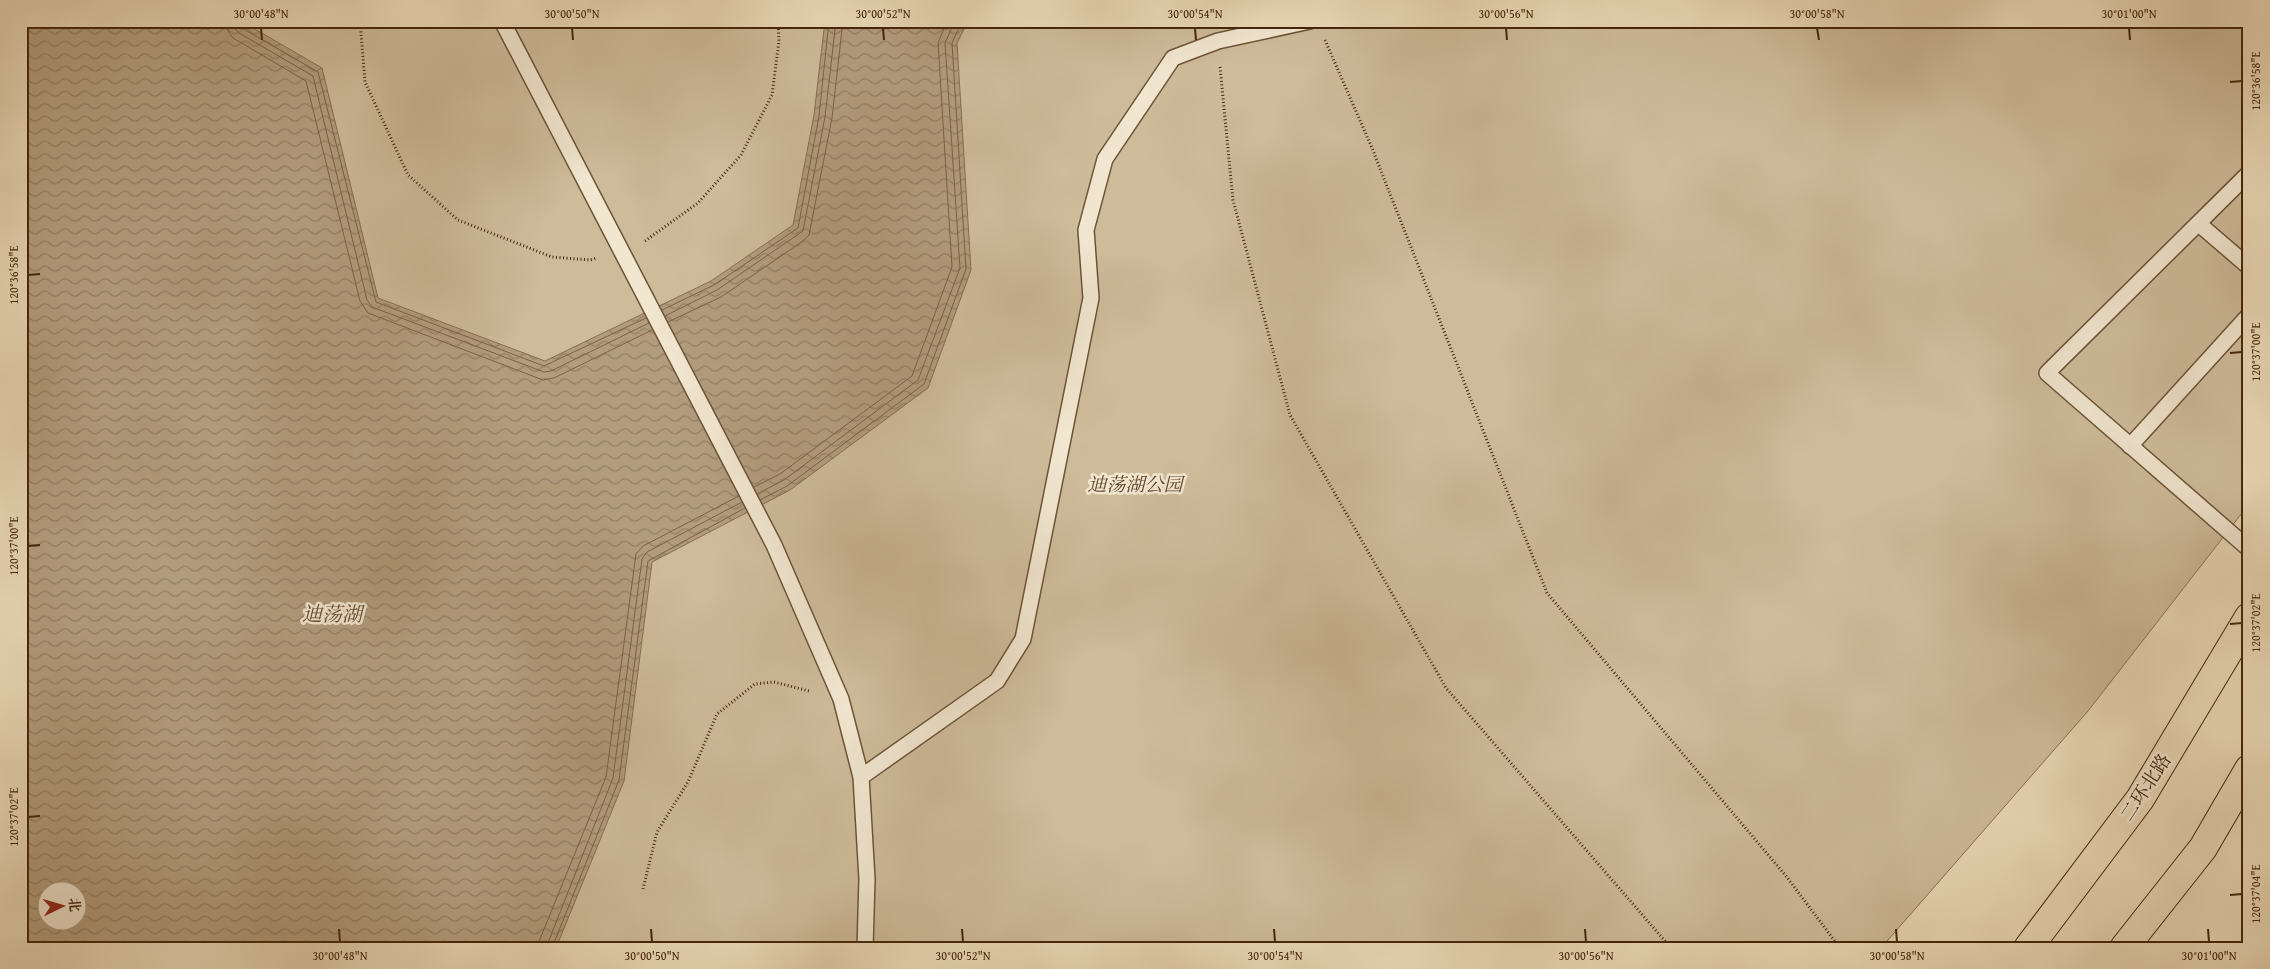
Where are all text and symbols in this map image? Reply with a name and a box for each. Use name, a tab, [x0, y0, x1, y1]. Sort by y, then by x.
text: 30°00'48"N	[233, 5, 289, 22]
text: 30°00'50"N	[544, 5, 600, 22]
text: 30°00'52"N	[855, 5, 911, 22]
text: 30°00'54"N	[1167, 5, 1223, 22]
text: 30°00'56"N	[1478, 5, 1534, 22]
text: 30°00'58"N	[1789, 5, 1845, 22]
text: 30°01'00"N	[2101, 5, 2157, 22]
text: 120°36'58"E	[2247, 51, 2264, 111]
text: 120°36'58"E	[5, 245, 22, 305]
text: 120°37'00"E	[2247, 322, 2264, 382]
park label: 迪荡湖公园	[1087, 470, 1185, 498]
text: 120°37'00"E	[5, 516, 22, 576]
text: 120°37'02"E	[2247, 593, 2264, 653]
water label: 迪荡湖	[302, 599, 365, 628]
street label: 二环北路	[2113, 747, 2177, 827]
text: 120°37'02"E	[5, 787, 22, 847]
text: 120°37'04"E	[2247, 864, 2264, 924]
north arrow	[38, 882, 88, 932]
text: 北	[64, 897, 86, 913]
text: 30°00'48"N	[312, 947, 368, 964]
text: 30°00'50"N	[624, 947, 680, 964]
text: 30°00'52"N	[935, 947, 991, 964]
text: 30°00'54"N	[1247, 947, 1303, 964]
text: 30°00'56"N	[1558, 947, 1614, 964]
text: 30°00'58"N	[1869, 947, 1925, 964]
text: 30°01'00"N	[2181, 947, 2237, 964]

